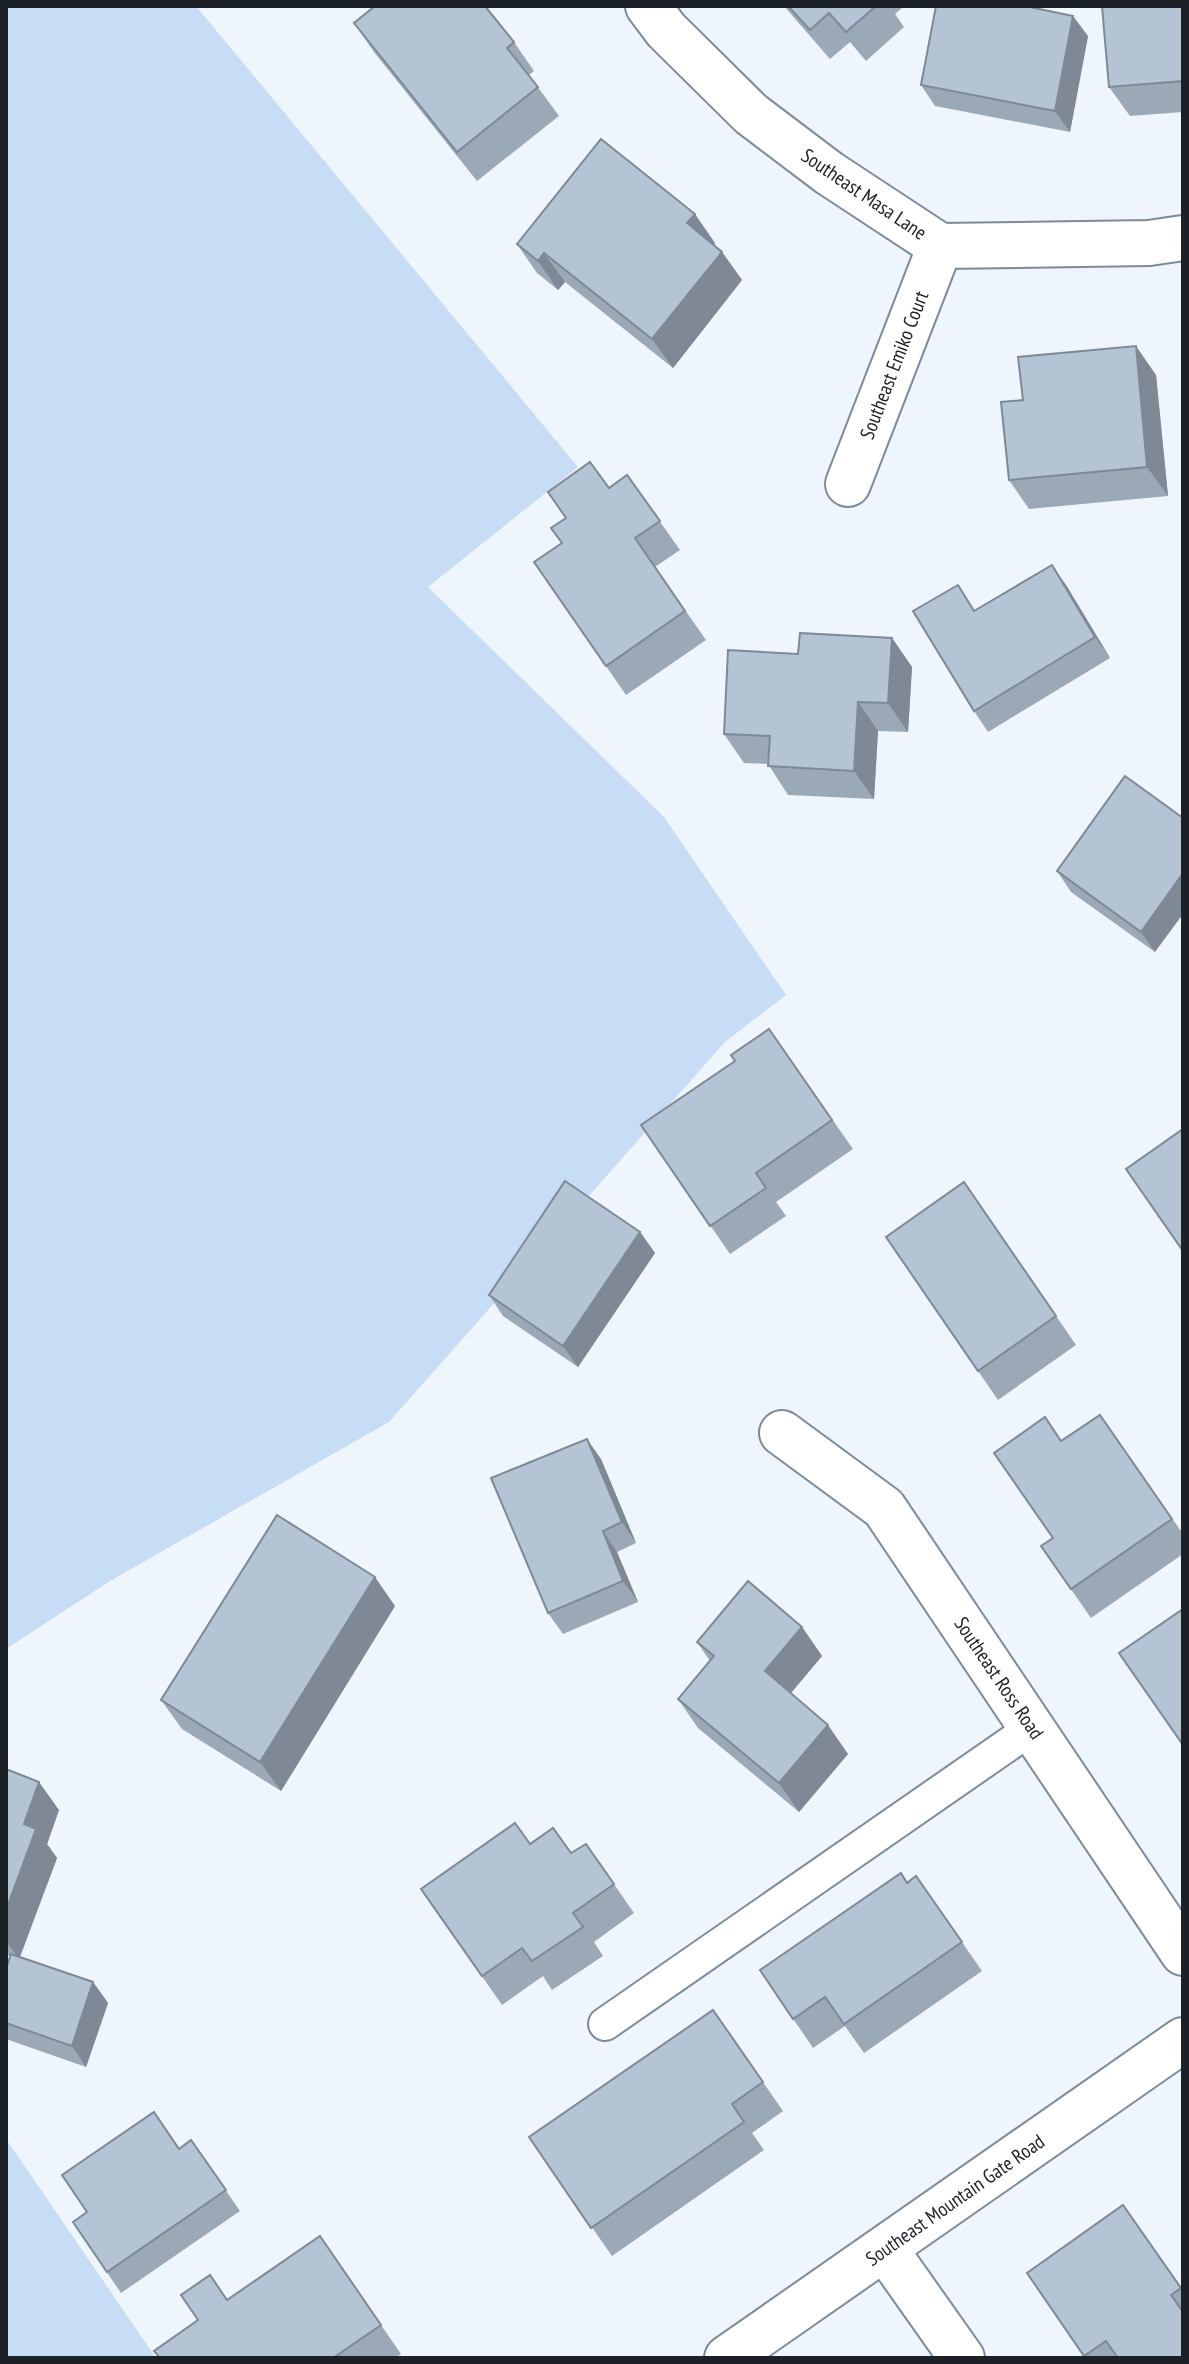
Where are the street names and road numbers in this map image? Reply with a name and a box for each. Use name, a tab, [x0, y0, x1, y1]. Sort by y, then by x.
street label: Southeast Masa Lane	[796, 142, 932, 246]
street label: Southeast Emiko Court	[854, 287, 934, 443]
street label: Southeast Ross Road	[948, 1612, 1050, 1744]
street label: Southeast Mountain Gate Road	[861, 2128, 1049, 2272]

